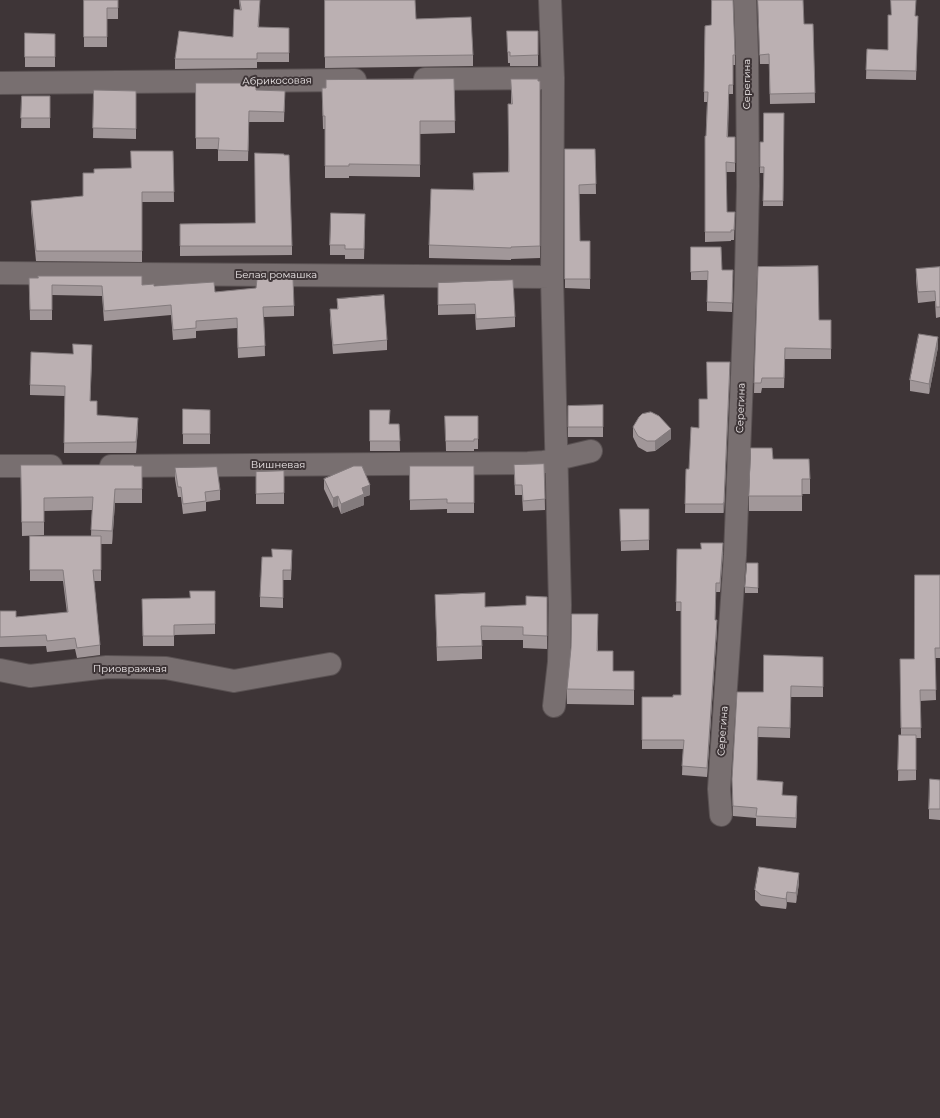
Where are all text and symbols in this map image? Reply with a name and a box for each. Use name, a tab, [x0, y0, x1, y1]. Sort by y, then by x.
street label: Серегина	[741, 59, 753, 109]
street label: Абрикосовая	[242, 74, 312, 88]
street label: Белая ромашка	[235, 269, 317, 281]
street label: Серегина	[734, 383, 748, 433]
street label: Вишневая	[251, 459, 305, 471]
street label: Приовражная	[93, 663, 167, 675]
street label: Серегина	[715, 705, 731, 757]

